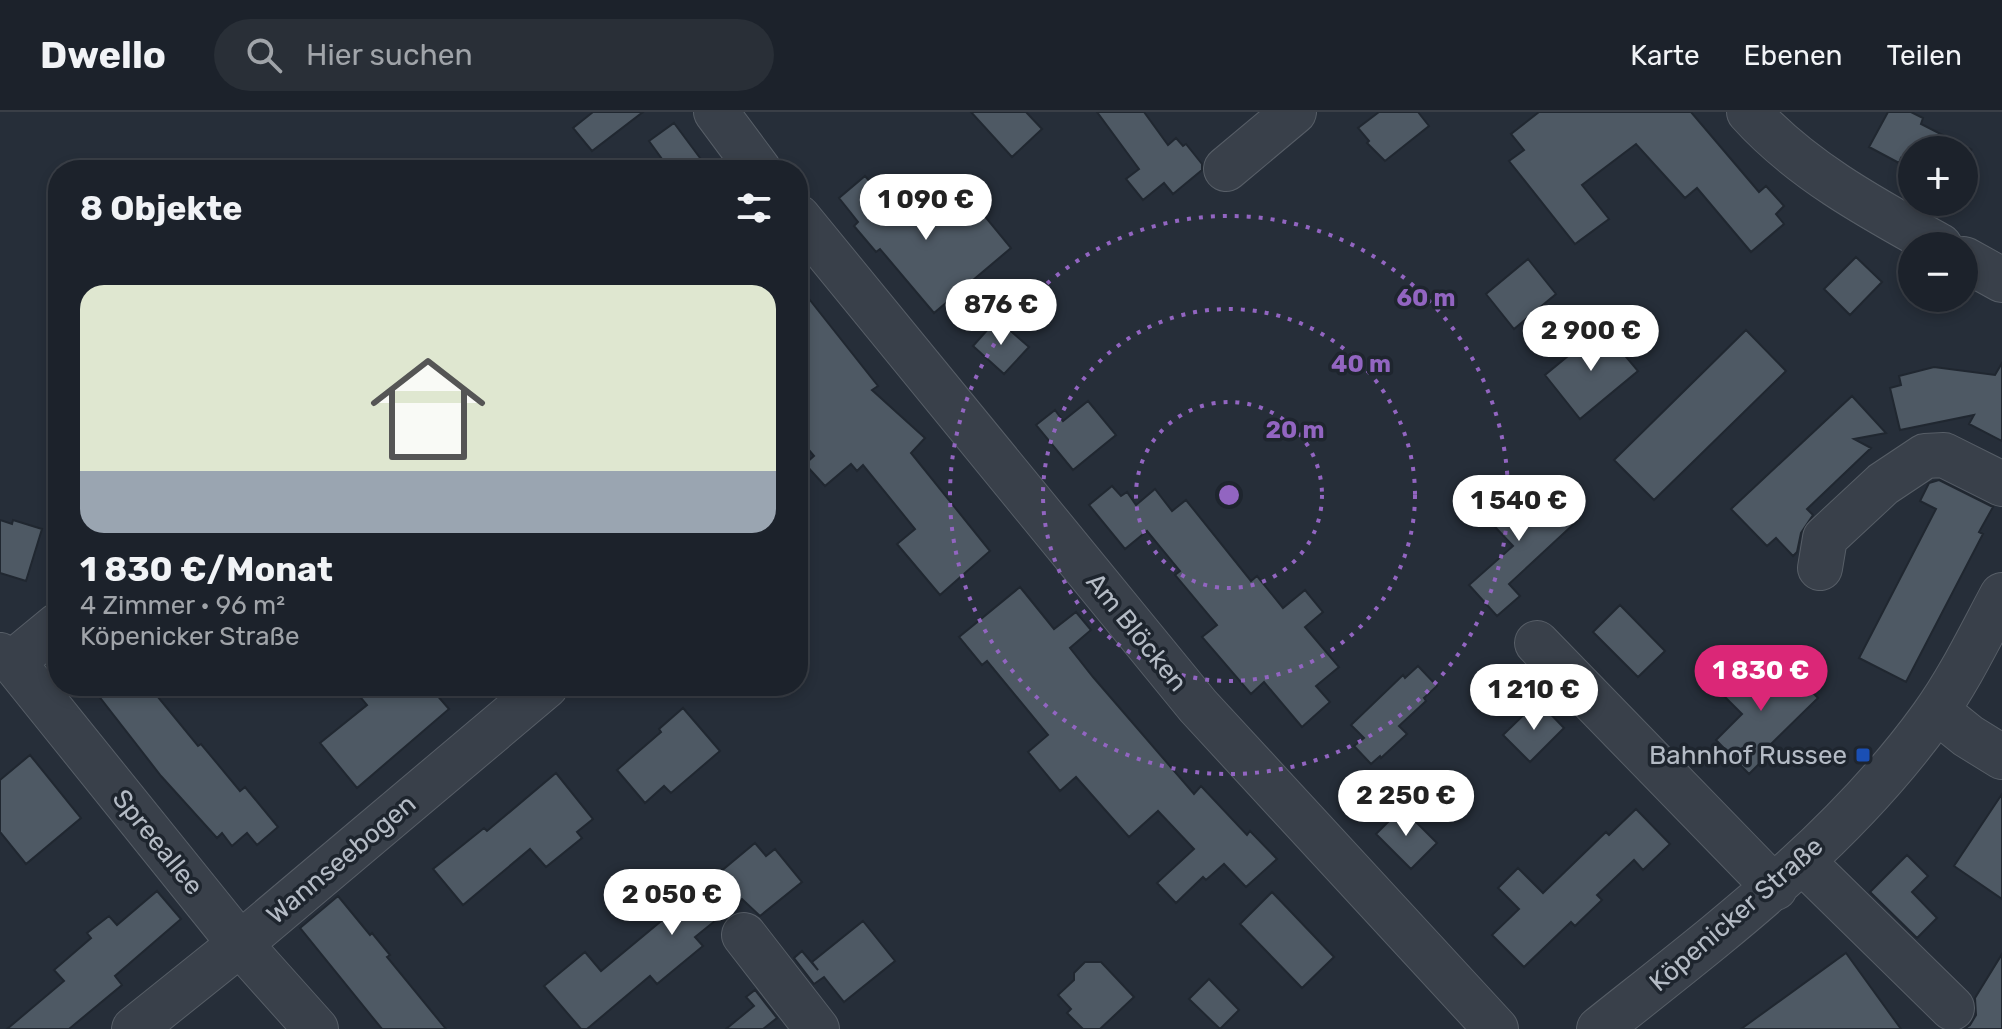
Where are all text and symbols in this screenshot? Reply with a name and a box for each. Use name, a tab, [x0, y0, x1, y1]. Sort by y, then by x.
search box	[214, 19, 774, 91]
text: Dwello	[40, 32, 166, 78]
icon: search	[242, 33, 286, 77]
text: Hier suchen	[306, 37, 473, 73]
text: Karte	[1630, 39, 1700, 72]
text: Ebenen	[1744, 39, 1843, 72]
text: Teilen	[1887, 39, 1962, 72]
map controls	[1898, 136, 1978, 312]
button: +	[1898, 136, 1978, 216]
pin: 1 090 €	[852, 174, 1000, 242]
text: 1 090 €	[878, 184, 974, 215]
icon: filters	[732, 186, 776, 230]
text: 8 Objekte	[80, 188, 242, 229]
button: −	[1898, 232, 1978, 312]
pin: 876 €	[945, 279, 1057, 347]
text: 60 m	[1396, 284, 1456, 312]
text: 876 €	[964, 289, 1038, 320]
pin: 2 900 €	[1517, 305, 1665, 373]
text: 2 900 €	[1541, 315, 1641, 346]
icon: home	[356, 337, 500, 481]
text: 40 m	[1331, 350, 1391, 378]
text: 20 m	[1265, 416, 1325, 444]
pin: 1 540 €	[1445, 475, 1593, 543]
centre of rings	[1215, 481, 1243, 509]
text: 1 540 €	[1471, 485, 1567, 516]
text: 1 830 €/Monat	[80, 549, 333, 590]
street label: Am Blöcken	[1080, 567, 1194, 698]
text: 4 Zimmer · 96 m²	[80, 590, 285, 621]
text: Köpenicker Straße	[80, 621, 299, 652]
pin: 1 830 €	[1687, 645, 1835, 713]
text: 1 830 €	[1713, 655, 1809, 686]
pin: 1 210 €	[1460, 664, 1608, 732]
text: 1 210 €	[1488, 674, 1580, 705]
place label: Bahnhof Russee	[1649, 740, 1847, 771]
marker: Bahnhof Russee	[1854, 746, 1872, 764]
pin: 2 250 €	[1332, 770, 1480, 838]
text: 2 250 €	[1356, 780, 1456, 811]
street label: Spreeallee	[106, 783, 209, 901]
street label: Wannseebogen	[261, 788, 422, 931]
street label: Köpenicker Straße	[1643, 831, 1829, 998]
pin: 2 050 €	[598, 869, 746, 937]
text: 2 050 €	[622, 879, 722, 910]

